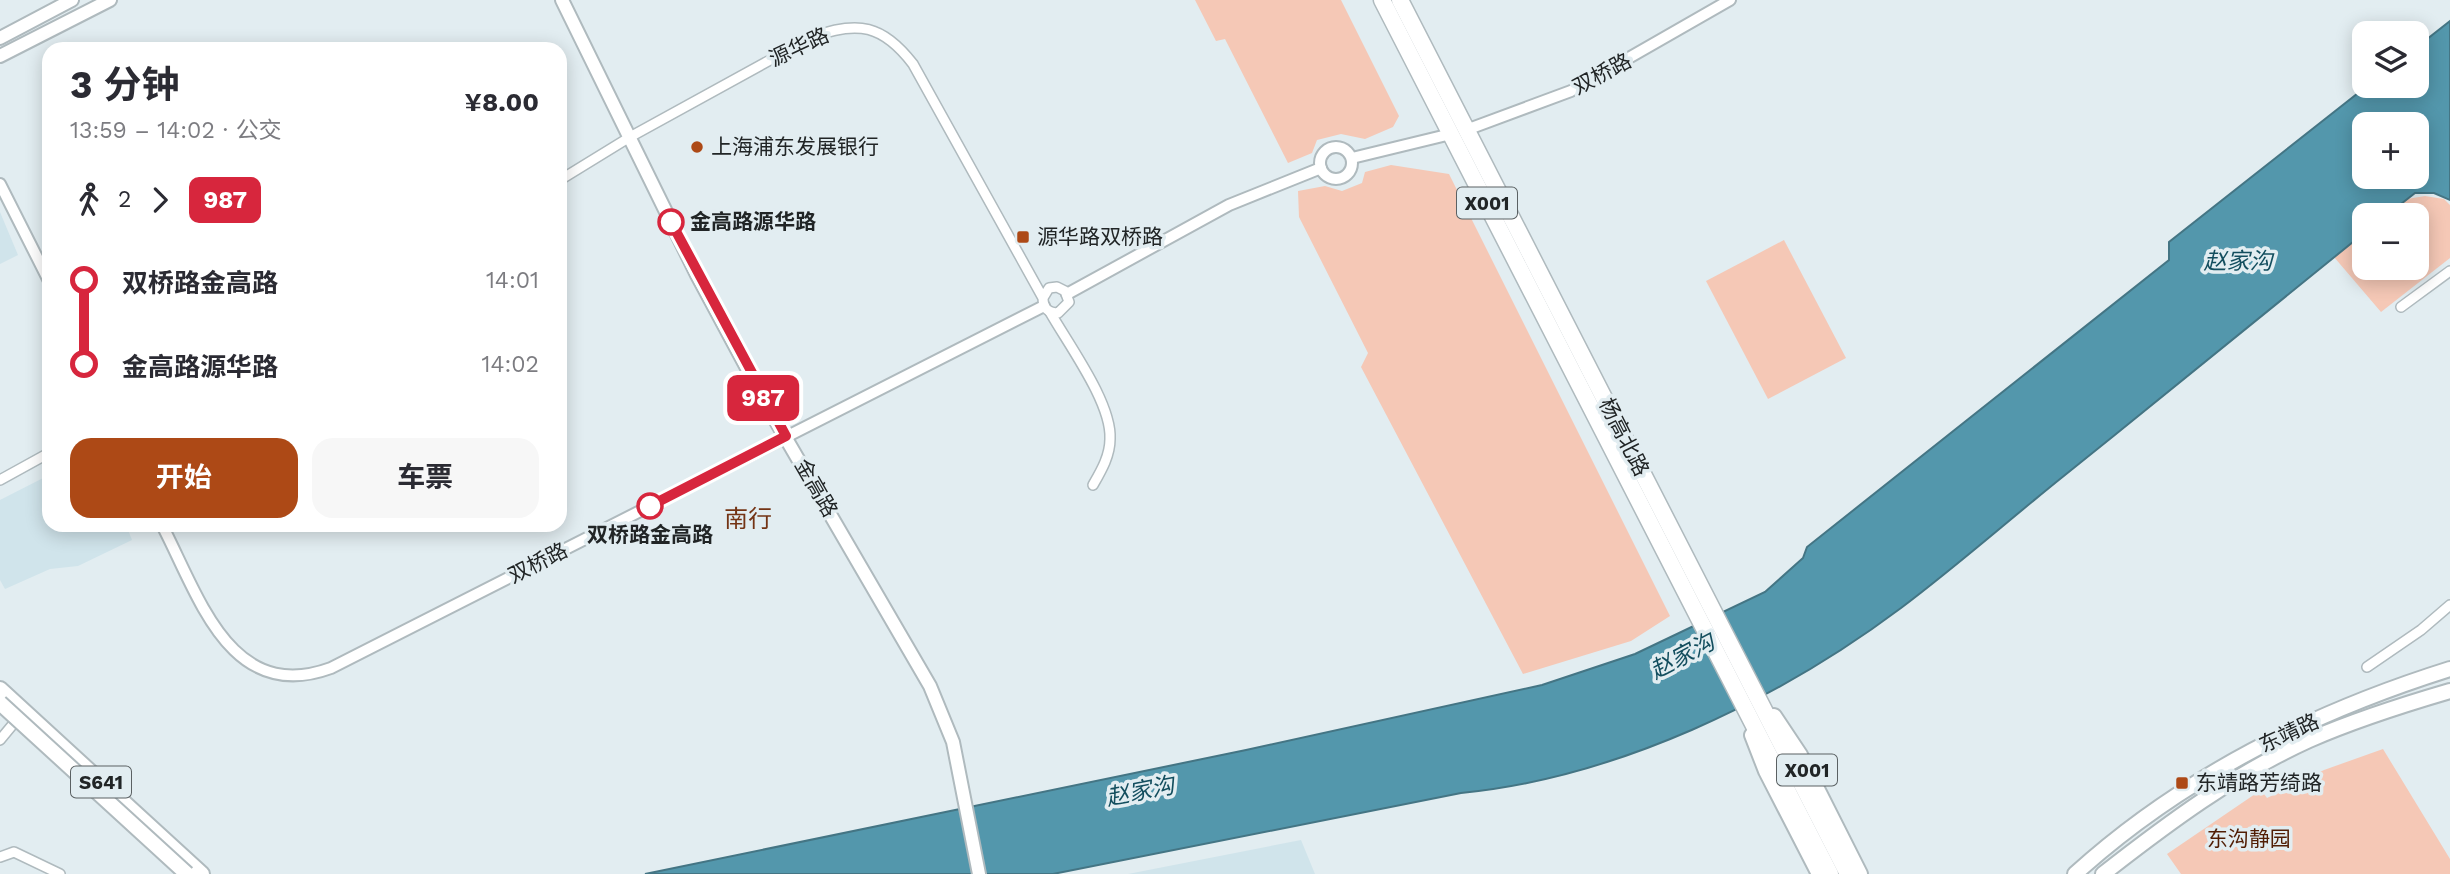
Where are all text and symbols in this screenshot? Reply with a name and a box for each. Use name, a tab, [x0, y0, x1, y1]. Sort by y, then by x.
map controls	[2352, 21, 2429, 280]
button: layers	[2352, 21, 2429, 98]
street label: 源华路	[765, 22, 833, 71]
street label: 双桥路	[1568, 48, 1635, 99]
text: 3 分钟	[70, 63, 179, 107]
text: ¥8.00	[465, 87, 539, 117]
button: +	[2352, 112, 2429, 189]
text: 13:59 – 14:02 · 公交	[70, 117, 282, 144]
place label: 上海浦东发展银行	[711, 134, 879, 159]
marker: 上海浦东发展银行	[689, 139, 705, 155]
icon: walk	[70, 181, 108, 219]
icon: forward	[141, 181, 179, 219]
text: 2	[118, 186, 131, 213]
text: 987	[203, 186, 247, 214]
road number: X001	[1457, 188, 1517, 218]
button: −	[2352, 203, 2429, 280]
marker: 金高路源华路	[658, 209, 684, 235]
place label: 金高路源华路	[690, 209, 816, 234]
place label: 源华路双桥路	[1037, 224, 1163, 249]
marker: 源华路双桥路	[1015, 229, 1031, 245]
water label: 赵家沟	[2204, 248, 2276, 275]
text: 14:01	[486, 267, 539, 294]
text: 双桥路金高路	[122, 268, 278, 298]
text: 14:02	[481, 351, 539, 378]
text: 金高路源华路	[122, 352, 278, 382]
line badge: 987	[723, 375, 803, 421]
text: 987	[741, 384, 785, 412]
street label: 杨高北路	[1594, 394, 1655, 480]
button: 开始	[70, 438, 298, 518]
button: 车票	[312, 438, 539, 518]
street label: 金高路	[790, 454, 843, 521]
marker: 双桥路金高路	[637, 493, 663, 519]
district label: 南行	[724, 505, 772, 533]
place label: 双桥路金高路	[587, 522, 713, 547]
street label: 双桥路	[504, 537, 572, 588]
water label: 赵家沟	[1645, 627, 1722, 685]
street label: 东靖路	[2255, 708, 2323, 757]
road number: X001	[1777, 754, 1837, 786]
road number: S641	[71, 766, 131, 797]
place label: 东靖路芳绮路	[2196, 770, 2322, 795]
water label: 赵家沟	[1104, 771, 1179, 811]
marker: 东靖路芳绮路	[2174, 775, 2190, 791]
park label: 东沟静园	[2207, 826, 2291, 851]

